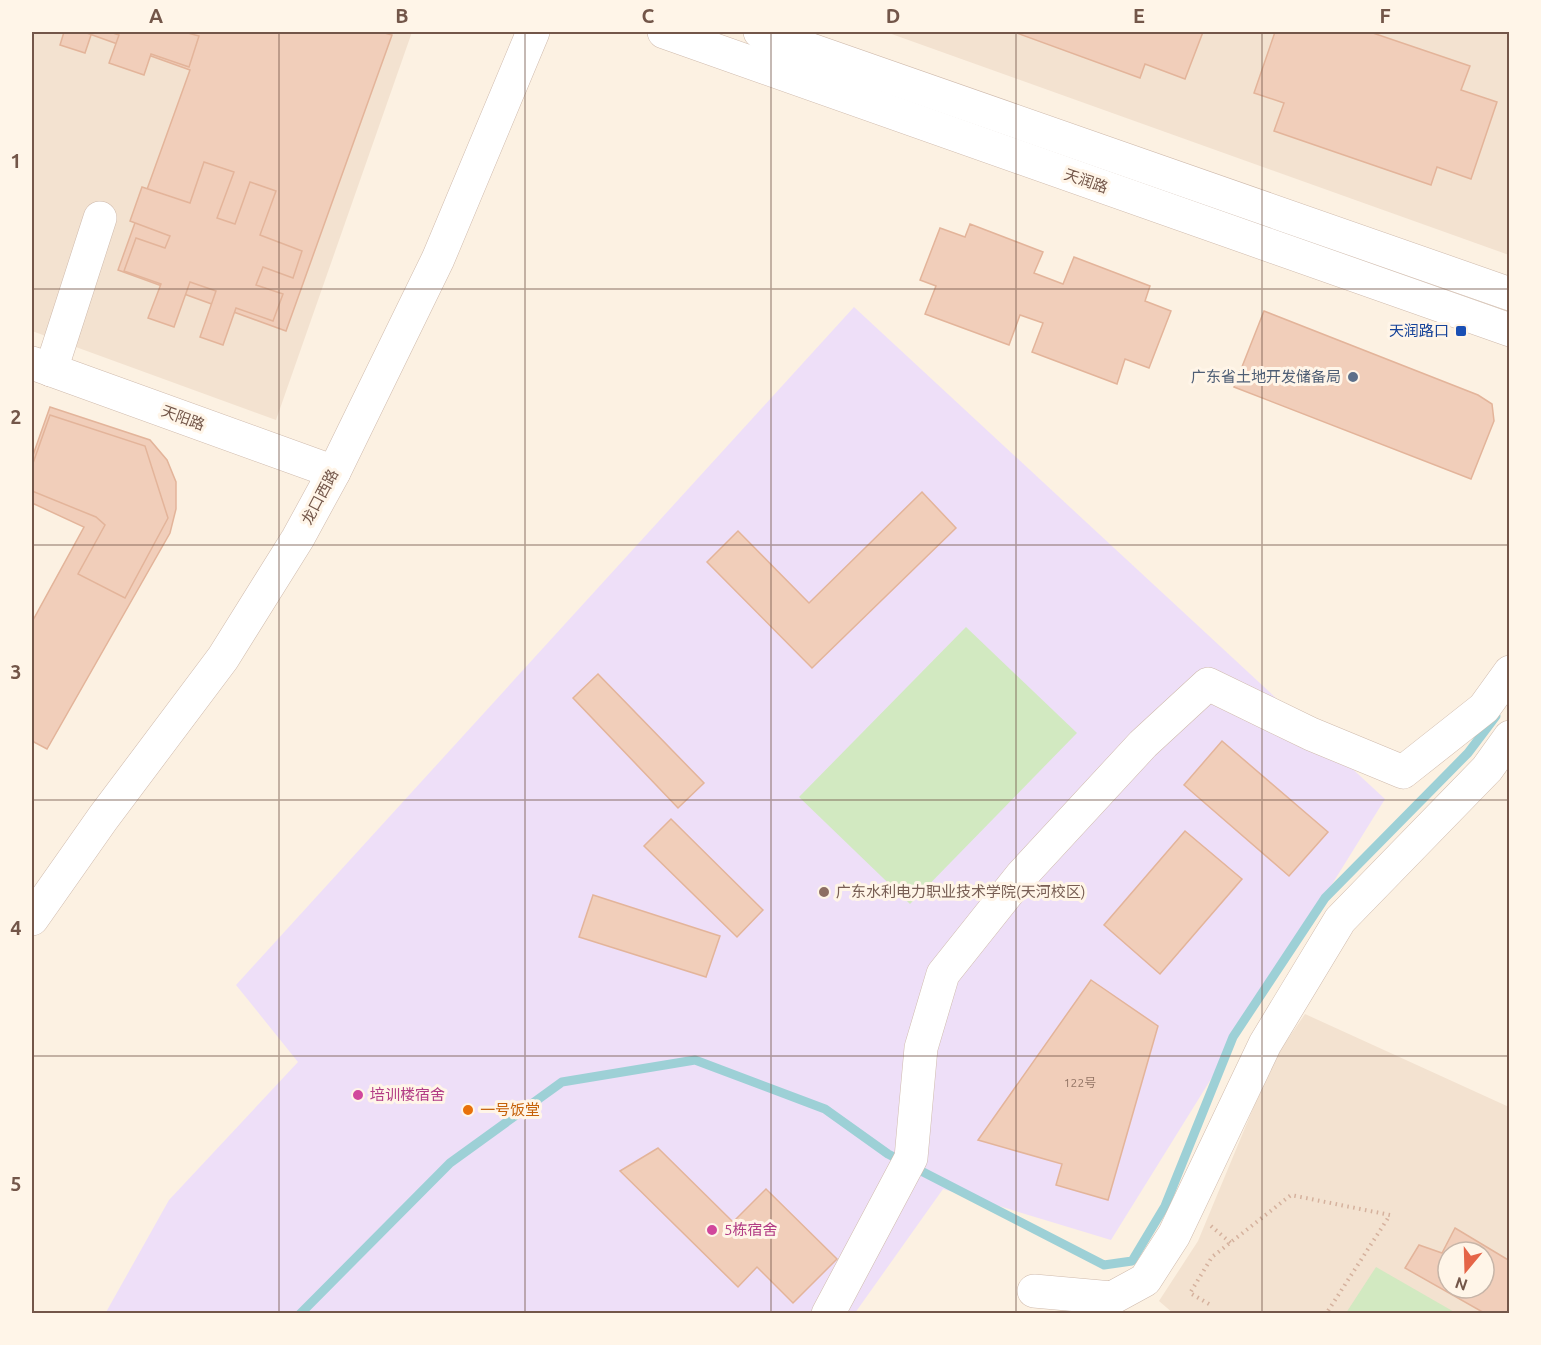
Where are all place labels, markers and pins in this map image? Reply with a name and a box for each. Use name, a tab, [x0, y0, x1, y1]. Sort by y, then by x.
place label: 天润路口	[1389, 322, 1449, 339]
marker: 天润路口	[1454, 324, 1468, 338]
place label: 广东省土地开发储备局	[1191, 368, 1341, 385]
marker: 广东省土地开发储备局	[1346, 370, 1360, 384]
place label: 广东水利电力职业技术学院(天河校区)	[836, 883, 1085, 900]
marker: 广东水利电力职业技术学院(天河校区)	[817, 885, 831, 899]
place label: 培训楼宿舍	[370, 1086, 445, 1103]
marker: 培训楼宿舍	[351, 1088, 365, 1102]
place label: 一号饭堂	[480, 1101, 540, 1118]
marker: 一号饭堂	[461, 1103, 475, 1117]
place label: 5栋宿舍	[724, 1221, 777, 1238]
marker: 5栋宿舍	[705, 1223, 719, 1237]

